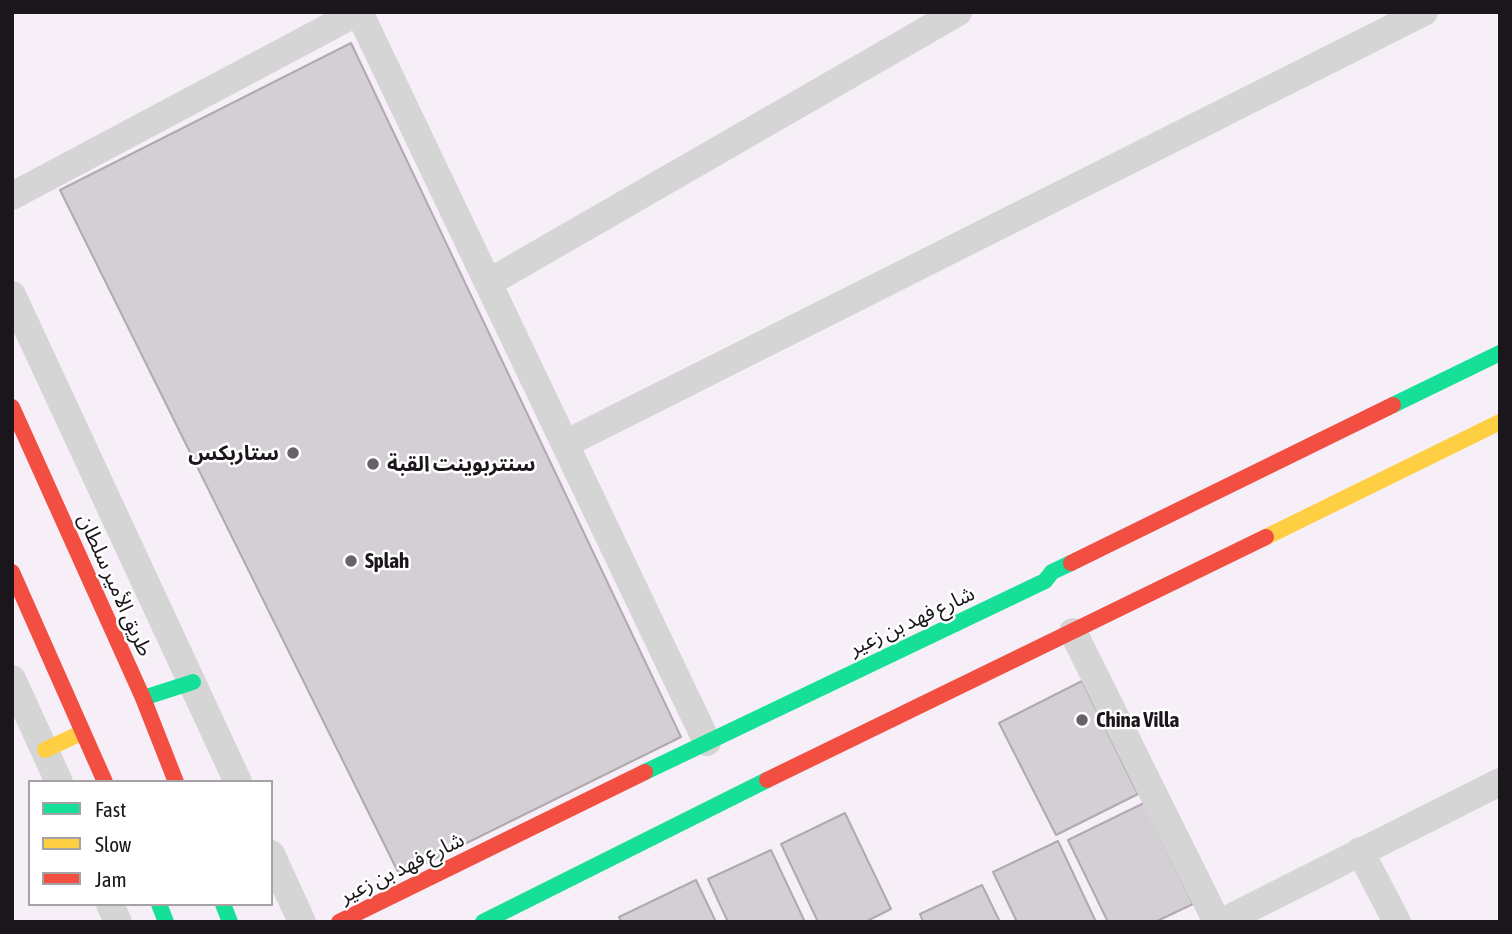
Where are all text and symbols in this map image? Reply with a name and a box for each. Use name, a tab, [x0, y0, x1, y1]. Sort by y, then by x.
place label: ستاربكس	[188, 440, 279, 466]
marker: ستاربكس	[285, 445, 301, 461]
place label: سنتربوينت القبة	[387, 451, 535, 477]
marker: سنتربوينت القبة	[365, 456, 381, 472]
street label: طريق الأمير سلطان	[72, 510, 158, 660]
place label: Splah	[365, 548, 409, 574]
marker: Splah	[343, 553, 359, 569]
street label: شارع فهد بن زعير	[845, 581, 979, 661]
place label: China Villa	[1096, 707, 1179, 733]
marker: China Villa	[1074, 712, 1090, 728]
legend	[28, 780, 273, 906]
text: Fast	[95, 797, 126, 821]
street label: شارع فهد بن زعير	[336, 827, 468, 909]
text: Slow	[95, 832, 131, 856]
text: Jam	[95, 867, 127, 891]

